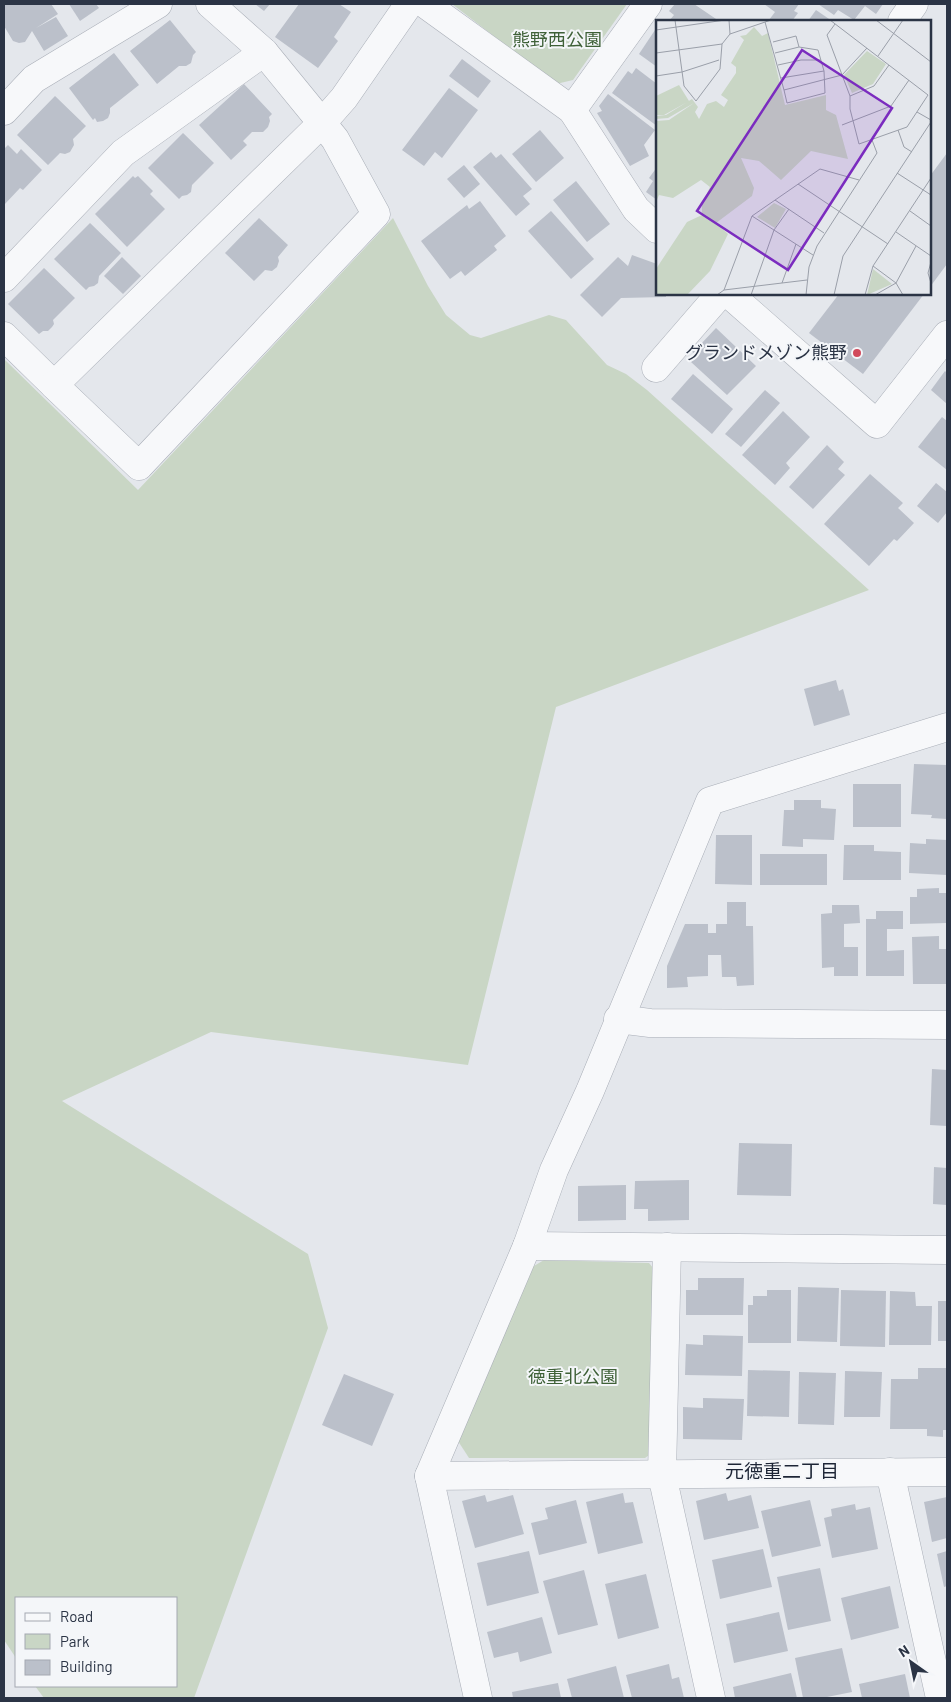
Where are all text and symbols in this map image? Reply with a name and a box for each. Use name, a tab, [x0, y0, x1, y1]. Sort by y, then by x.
inset map	[656, 20, 931, 295]
park label: 熊野西公園	[512, 28, 602, 50]
place label: グランドメゾン熊野	[685, 341, 847, 363]
marker: グランドメゾン熊野	[851, 347, 863, 359]
park label: 徳重北公園	[528, 1365, 618, 1387]
district label: 元徳重二丁目	[725, 1459, 839, 1482]
legend	[15, 1597, 178, 1687]
text: Road	[60, 1607, 93, 1625]
text: Park	[60, 1632, 90, 1650]
north arrow	[886, 1637, 936, 1687]
text: N	[895, 1641, 912, 1660]
text: Building	[60, 1657, 113, 1675]

